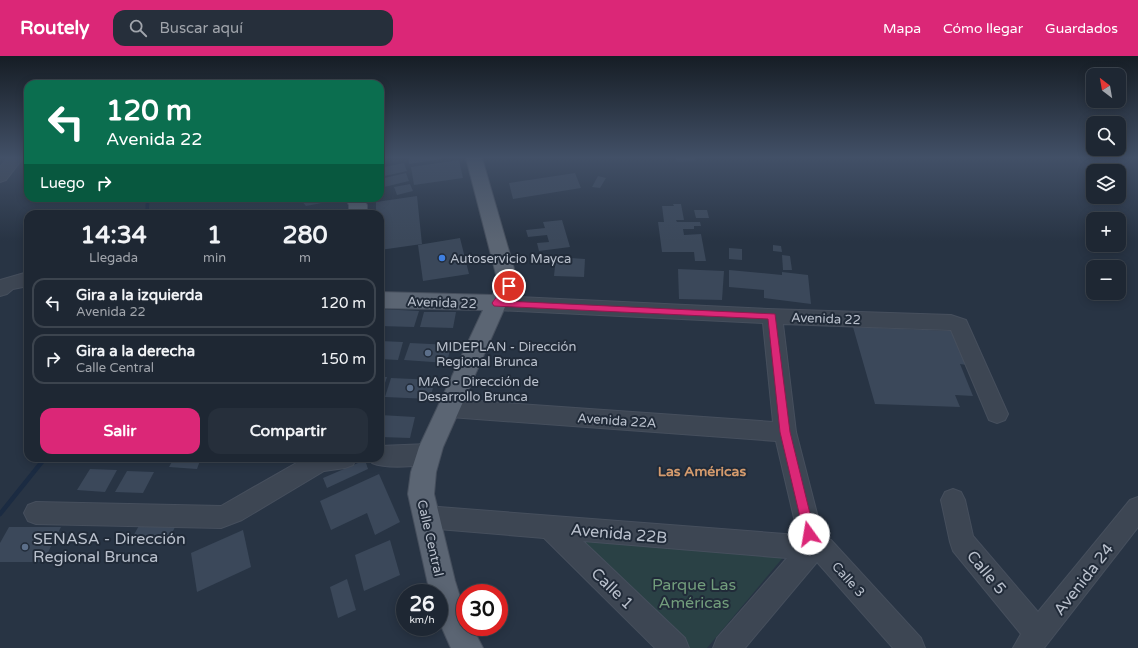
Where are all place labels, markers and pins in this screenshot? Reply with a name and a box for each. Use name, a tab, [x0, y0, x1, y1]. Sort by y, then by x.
place label: Autoservicio Mayca	[450, 251, 571, 267]
marker: Autoservicio Mayca	[437, 253, 447, 263]
pin	[492, 269, 526, 303]
place label: MIDEPLAN - Dirección Regional Brunca	[436, 339, 576, 370]
marker: MIDEPLAN - Dirección Regional Brunca	[423, 348, 433, 358]
place label: MAG - Dirección de Desarrollo Brunca	[418, 374, 539, 405]
marker: MAG - Dirección de Desarrollo Brunca	[405, 383, 415, 393]
place label: SENASA - Dirección Regional Brunca	[33, 529, 186, 567]
marker: SENASA - Dirección Regional Brunca	[20, 542, 30, 552]

